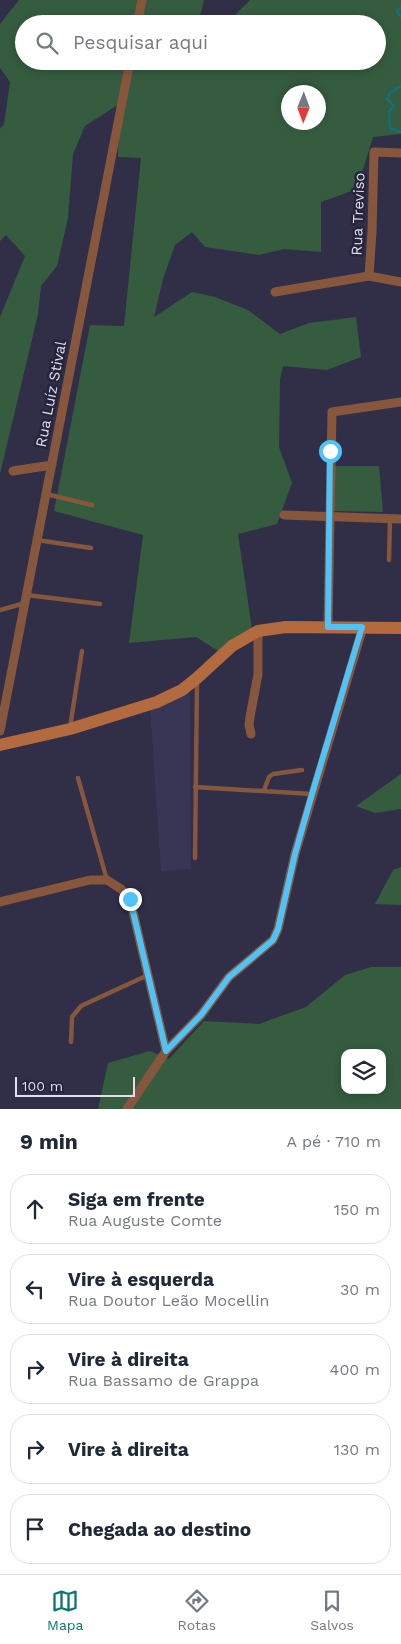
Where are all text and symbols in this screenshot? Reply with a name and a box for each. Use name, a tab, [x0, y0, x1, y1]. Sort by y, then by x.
search box	[15, 15, 386, 70]
icon: search	[33, 29, 61, 57]
text: Pesquisar aqui	[73, 31, 208, 54]
north arrow	[281, 85, 326, 130]
street label: Rua Treviso	[348, 172, 368, 256]
street label: Rua Luíz Stival	[32, 339, 70, 449]
route start	[319, 440, 342, 463]
route end	[119, 888, 142, 911]
map controls	[341, 1049, 386, 1094]
button: layers	[341, 1049, 386, 1094]
scale bar	[15, 1074, 135, 1097]
text: 100 m	[22, 1078, 63, 1094]
text: 9 min	[20, 1129, 78, 1154]
text: A pé · 710 m	[287, 1132, 381, 1151]
text: Siga em frente	[68, 1188, 205, 1211]
icon: ahead	[21, 1195, 49, 1223]
text: 150 m	[334, 1200, 380, 1219]
text: Rua Auguste Comte	[68, 1211, 222, 1230]
text: Vire à esquerda	[68, 1268, 214, 1291]
icon: left	[21, 1275, 49, 1303]
text: 30 m	[340, 1280, 380, 1299]
text: Rua Doutor Leão Mocellin	[68, 1291, 269, 1310]
text: Vire à direita	[68, 1348, 189, 1371]
icon: right	[21, 1355, 49, 1383]
text: 400 m	[330, 1360, 380, 1379]
text: Rua Bassamo de Grappa	[68, 1371, 259, 1390]
icon: right	[21, 1435, 49, 1463]
text: Vire à direita	[68, 1438, 189, 1461]
text: 130 m	[334, 1440, 380, 1459]
icon: arrive	[21, 1515, 49, 1543]
text: Chegada ao destino	[68, 1518, 251, 1541]
tab: Mapa	[47, 1587, 84, 1633]
tab: Rotas	[178, 1587, 216, 1633]
tab: Salvos	[310, 1587, 354, 1633]

